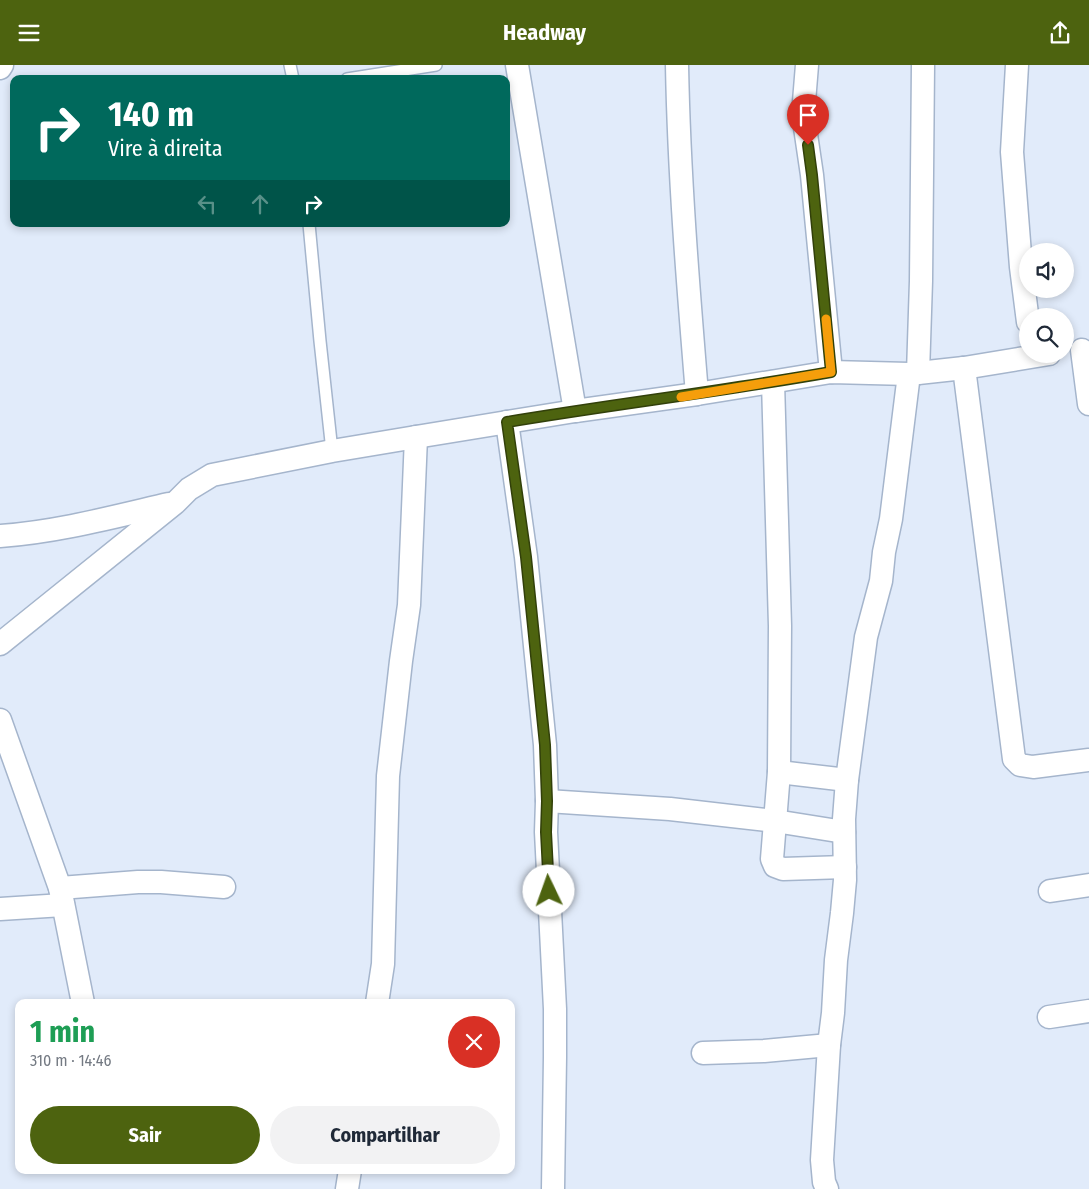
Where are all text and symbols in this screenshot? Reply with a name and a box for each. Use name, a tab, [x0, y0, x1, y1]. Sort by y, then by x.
icon: menu	[15, 19, 43, 47]
text: Headway	[503, 19, 586, 46]
icon: share	[1046, 19, 1074, 47]
text: 140 m	[108, 93, 194, 135]
pin	[787, 94, 829, 145]
icon: right	[25, 95, 90, 160]
icon: arrive	[794, 101, 822, 129]
text: Vire à direita	[108, 135, 222, 162]
icon: left	[193, 190, 221, 218]
icon: ahead	[246, 190, 274, 218]
icon: right	[299, 190, 327, 218]
map controls	[1019, 243, 1074, 363]
button: sound	[1019, 243, 1074, 298]
button: search	[1019, 308, 1074, 363]
position arrow	[522, 864, 574, 916]
text: 1 min	[30, 1014, 95, 1050]
button: close	[448, 1016, 500, 1068]
text: 310 m · 14:46	[30, 1051, 111, 1070]
button: Sair	[30, 1106, 260, 1164]
button: Compartilhar	[270, 1106, 500, 1164]

